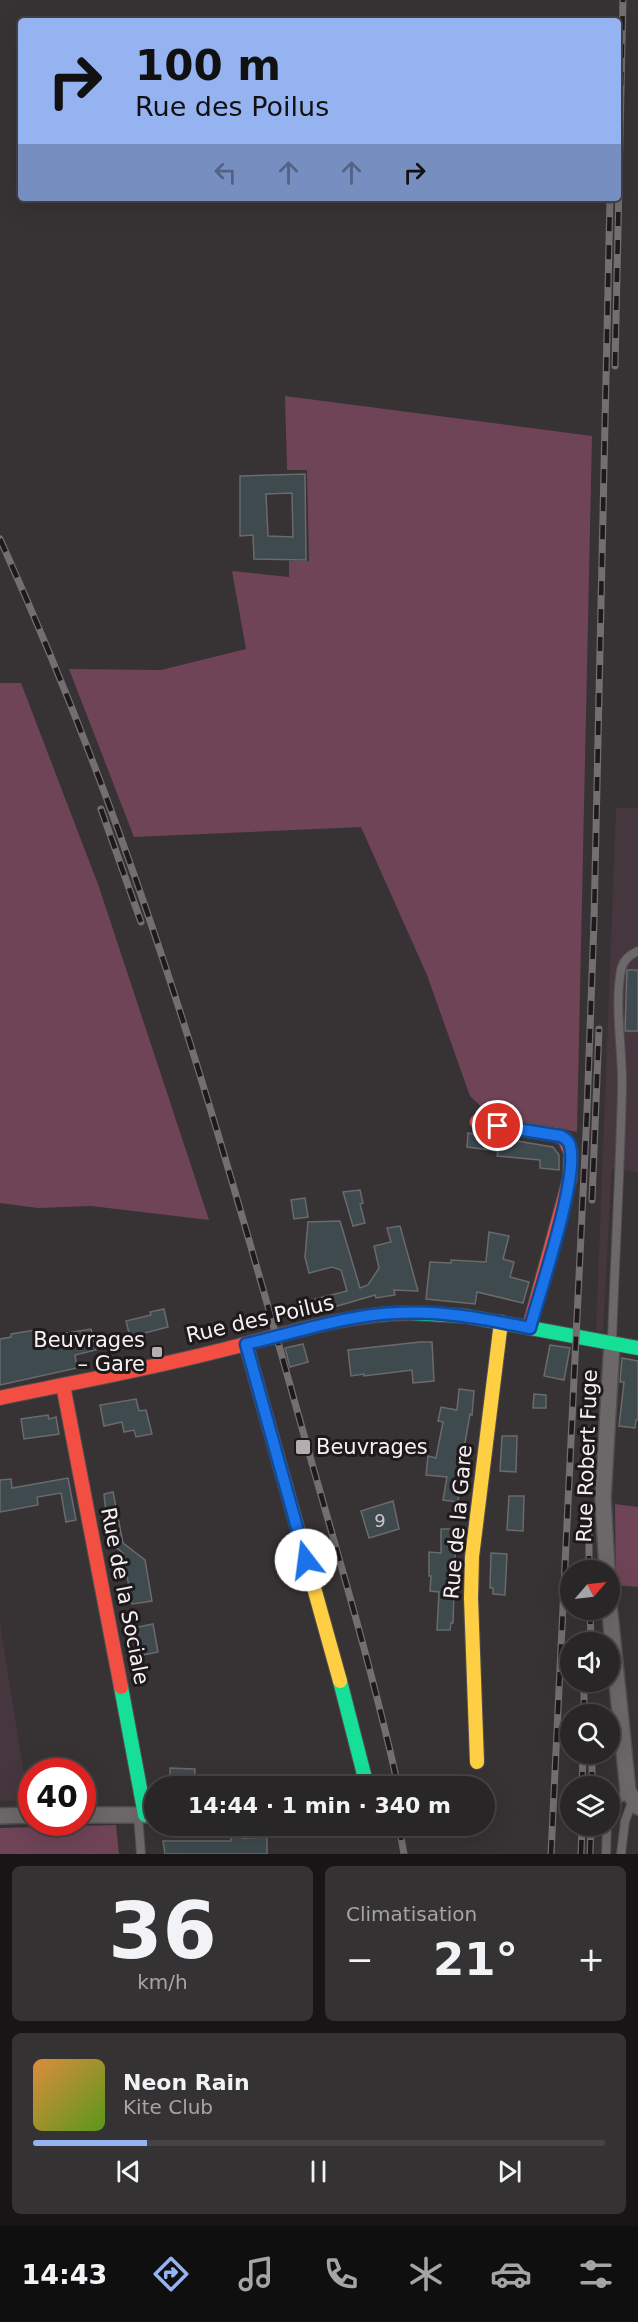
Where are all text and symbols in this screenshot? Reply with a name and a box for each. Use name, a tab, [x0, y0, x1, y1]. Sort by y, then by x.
text: 100 m	[135, 41, 281, 90]
icon: right	[36, 42, 114, 120]
text: Rue des Poilus	[135, 91, 329, 122]
icon: left	[209, 156, 242, 189]
icon: ahead	[272, 156, 305, 189]
icon: ahead	[335, 156, 368, 189]
icon: right	[398, 156, 431, 189]
pin	[472, 1100, 523, 1151]
icon: arrive	[481, 1109, 514, 1142]
street label: Rue des Poilus	[184, 1290, 336, 1348]
place label: Beuvrages – Gare	[33, 1328, 145, 1376]
marker: Beuvrages – Gare	[150, 1345, 164, 1359]
street label: Rue Robert Fuge	[572, 1369, 602, 1543]
place label: Beuvrages	[316, 1435, 428, 1459]
marker: Beuvrages	[294, 1438, 312, 1456]
street label: Rue de la Gare	[439, 1444, 477, 1600]
street label: Rue de la Sociale	[96, 1505, 154, 1687]
house number: 9	[374, 1510, 386, 1531]
position arrow	[274, 1528, 338, 1592]
north arrow	[560, 1560, 620, 1620]
map controls	[560, 1560, 620, 1836]
button: sound	[560, 1632, 620, 1692]
button: search	[560, 1704, 620, 1764]
speed limit sign: 40	[18, 1758, 96, 1836]
button: layers	[560, 1776, 620, 1836]
text: 14:44 · 1 min · 340 m	[188, 1793, 451, 1818]
text: 36	[108, 1886, 217, 1976]
text: Climatisation	[346, 1902, 477, 1926]
text: 21°	[433, 1933, 518, 1986]
text: −	[346, 1940, 374, 1979]
text: +	[577, 1940, 605, 1979]
text: km/h	[137, 1970, 188, 1994]
text: Neon Rain	[123, 2070, 250, 2095]
text: Kite Club	[123, 2095, 213, 2119]
icon: previous	[112, 2155, 145, 2188]
icon: pause	[302, 2155, 335, 2188]
icon: next	[493, 2155, 526, 2188]
icon: directions	[150, 2253, 192, 2295]
icon: music	[235, 2253, 277, 2295]
icon: phone	[320, 2253, 362, 2295]
icon: climate	[405, 2253, 447, 2295]
icon: car	[490, 2253, 532, 2295]
icon: filters	[575, 2253, 617, 2295]
text: 14:43	[21, 2259, 107, 2290]

